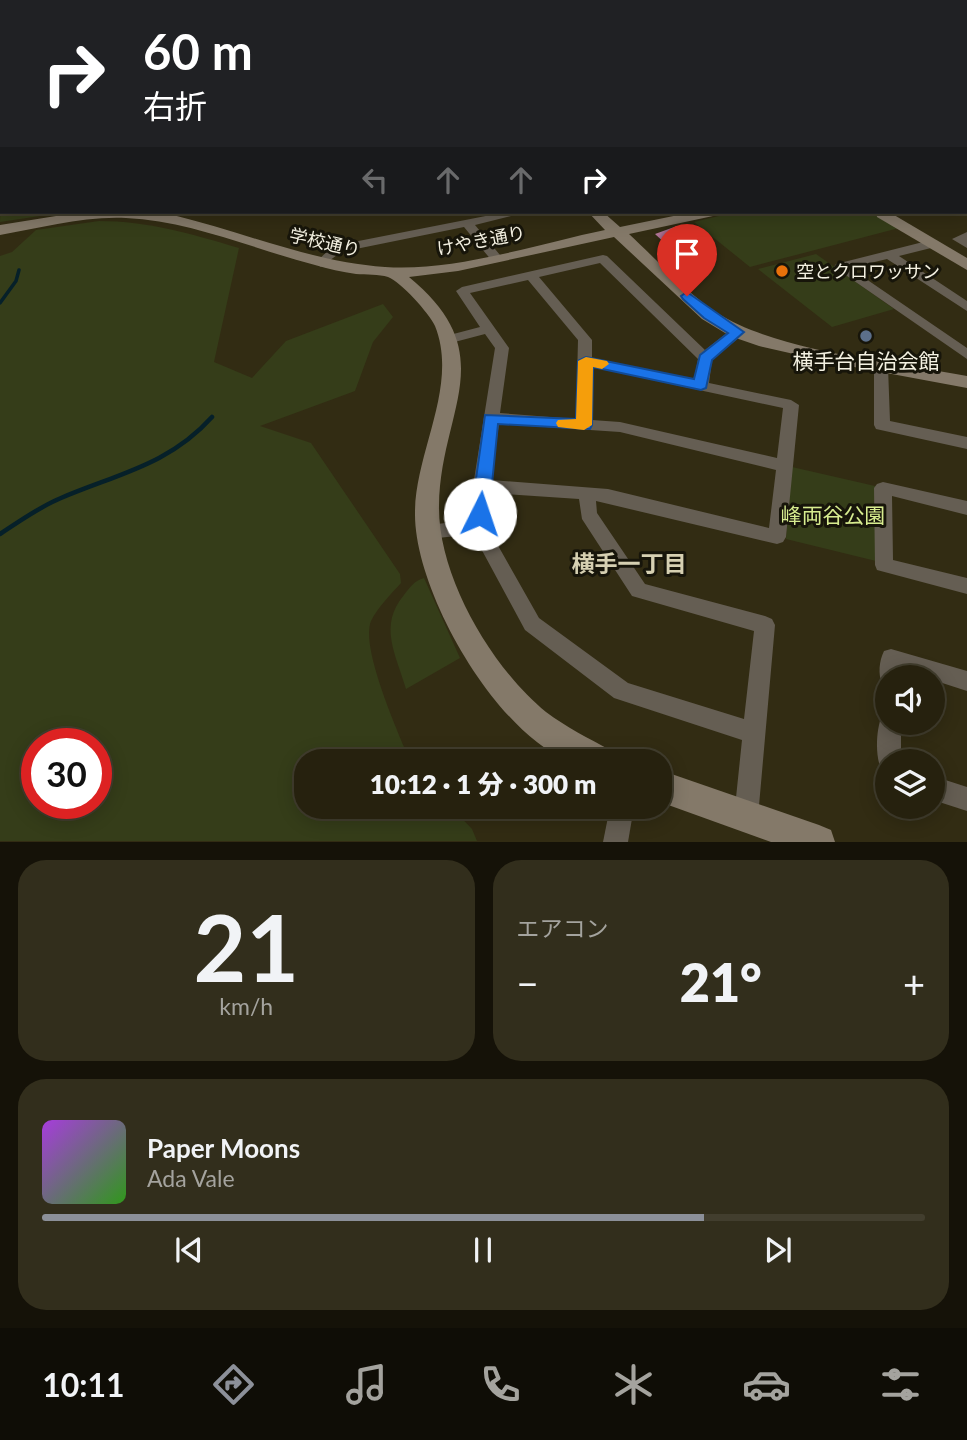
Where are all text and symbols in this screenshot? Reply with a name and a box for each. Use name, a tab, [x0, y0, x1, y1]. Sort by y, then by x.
text: 60 m	[143, 22, 253, 80]
icon: right	[28, 28, 119, 119]
text: 右折	[143, 86, 207, 125]
icon: left	[356, 161, 394, 199]
icon: ahead	[429, 161, 467, 199]
icon: ahead	[502, 161, 540, 199]
icon: right	[575, 161, 613, 199]
street label: けやき通り	[435, 221, 527, 259]
street label: 学校通り	[287, 223, 363, 261]
pin	[657, 224, 717, 296]
icon: arrive	[668, 235, 706, 273]
place label: 空とクロワッサン	[796, 260, 940, 282]
marker: 空とクロワッサン	[774, 263, 790, 279]
marker: 横手台自治会館	[858, 328, 874, 344]
place label: 横手台自治会館	[793, 348, 940, 373]
position arrow	[443, 477, 517, 551]
park label: 峰両谷公園	[781, 502, 886, 527]
district label: 横手一丁目	[572, 549, 687, 577]
map controls	[875, 665, 945, 819]
button: sound	[875, 665, 945, 735]
speed limit sign: 30	[21, 728, 112, 819]
button: layers	[875, 749, 945, 819]
text: 10:12 · 1 分 · 300 m	[370, 768, 596, 800]
text: 21	[193, 892, 299, 1001]
text: エアコン	[517, 914, 609, 942]
text: 21°	[680, 951, 762, 1013]
text: −	[517, 960, 539, 1006]
text: +	[903, 960, 925, 1006]
text: km/h	[219, 992, 273, 1020]
text: Paper Moons	[147, 1132, 300, 1164]
text: Ada Vale	[147, 1164, 235, 1192]
icon: previous	[170, 1231, 208, 1269]
icon: pause	[464, 1231, 502, 1269]
icon: next	[759, 1231, 797, 1269]
icon: directions	[209, 1360, 258, 1409]
icon: music	[342, 1360, 391, 1409]
icon: phone	[476, 1360, 525, 1409]
icon: climate	[609, 1360, 658, 1409]
icon: car	[742, 1360, 791, 1409]
icon: filters	[876, 1360, 925, 1409]
text: 10:11	[42, 1365, 125, 1404]

